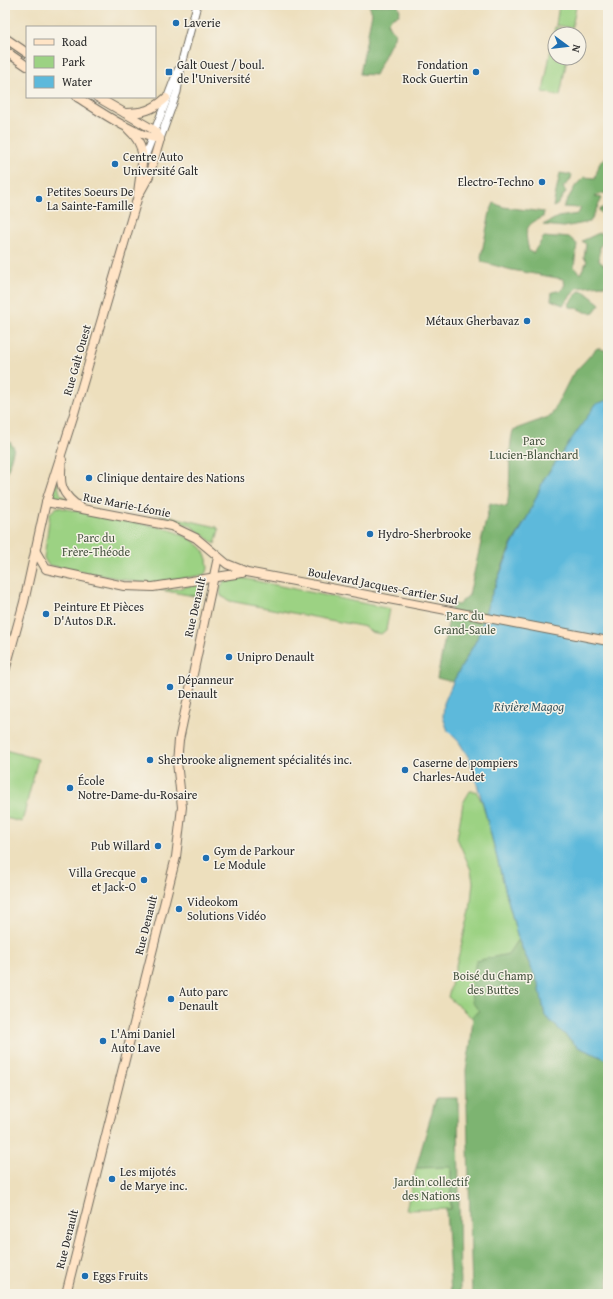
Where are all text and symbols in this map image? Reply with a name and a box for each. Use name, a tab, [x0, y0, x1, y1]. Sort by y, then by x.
place label: Laverie	[184, 14, 221, 31]
marker: Laverie	[171, 18, 181, 28]
legend	[26, 26, 156, 98]
north arrow	[547, 26, 587, 66]
text: Road	[62, 33, 88, 50]
text: N	[568, 43, 585, 55]
text: Park	[62, 53, 86, 70]
place label: Galt Ouest / boul. de l'Université	[177, 56, 265, 87]
place label: Fondation Rock Guertin	[403, 56, 468, 87]
marker: Galt Ouest / boul. de l'Université	[164, 67, 174, 77]
marker: Fondation Rock Guertin	[471, 67, 481, 77]
text: Water	[62, 73, 92, 90]
place label: Centre Auto Université Galt	[123, 148, 199, 179]
marker: Centre Auto Université Galt	[110, 159, 120, 169]
place label: Electro-Techno	[458, 173, 534, 190]
marker: Electro-Techno	[537, 177, 547, 187]
place label: Petites Soeurs De La Sainte-Famille	[47, 183, 134, 214]
marker: Petites Soeurs De La Sainte-Famille	[34, 194, 44, 204]
place label: Métaux Gherbavaz	[426, 312, 519, 329]
marker: Métaux Gherbavaz	[522, 316, 532, 326]
street label: Rue Galt Ouest	[58, 322, 95, 397]
park label: Parc Lucien-Blanchard	[490, 432, 579, 463]
place label: Clinique dentaire des Nations	[97, 469, 245, 486]
marker: Clinique dentaire des Nations	[84, 473, 94, 483]
street label: Rue Marie-Léonie	[82, 488, 173, 521]
place label: Hydro-Sherbrooke	[378, 525, 472, 542]
park label: Parc du Frère-Théode	[62, 529, 130, 560]
marker: Hydro-Sherbrooke	[365, 529, 375, 539]
street label: Boulevard Jacques-Cartier Sud	[307, 563, 460, 609]
street label: Rue Denault	[179, 574, 210, 639]
place label: Peinture Et Pièces D'Autos D.R.	[54, 598, 144, 629]
park label: Parc du Grand-Saule	[434, 607, 496, 638]
marker: Peinture Et Pièces D'Autos D.R.	[41, 609, 51, 619]
place label: Unipro Denault	[237, 648, 315, 665]
marker: Unipro Denault	[224, 652, 234, 662]
place label: Dépanneur Denault	[178, 671, 234, 702]
marker: Dépanneur Denault	[165, 682, 175, 692]
water label: Rivière Magog	[493, 697, 564, 716]
place label: Sherbrooke alignement spécialités inc.	[158, 751, 352, 768]
place label: Caserne de pompiers Charles-Audet	[413, 754, 518, 785]
marker: Sherbrooke alignement spécialités inc.	[145, 755, 155, 765]
marker: Caserne de pompiers Charles-Audet	[400, 765, 410, 775]
place label: École Notre-Dame-du-Rosaire	[78, 772, 198, 803]
marker: École Notre-Dame-du-Rosaire	[65, 783, 75, 793]
place label: Pub Willard	[91, 837, 151, 854]
marker: Pub Willard	[153, 841, 163, 851]
place label: Gym de Parkour Le Module	[214, 842, 295, 873]
marker: Gym de Parkour Le Module	[201, 853, 211, 863]
place label: Villa Grecque et Jack-O	[68, 864, 136, 895]
marker: Villa Grecque et Jack-O	[139, 875, 149, 885]
street label: Rue Denault	[130, 892, 161, 957]
place label: Videokom Solutions Vidéo	[187, 893, 266, 924]
marker: Videokom Solutions Vidéo	[174, 904, 184, 914]
park label: Boisé du Champ des Buttes	[453, 967, 534, 998]
place label: Auto parc Denault	[179, 983, 229, 1014]
marker: Auto parc Denault	[166, 994, 176, 1004]
place label: L'Ami Daniel Auto Lave	[111, 1025, 176, 1056]
marker: L'Ami Daniel Auto Lave	[98, 1036, 108, 1046]
place label: Les mijotés de Marye inc.	[120, 1163, 188, 1194]
park label: Jardin collectif des Nations	[392, 1173, 469, 1204]
marker: Les mijotés de Marye inc.	[107, 1174, 117, 1184]
street label: Rue Denault	[51, 1206, 82, 1271]
place label: Eggs Fruits	[93, 1267, 148, 1284]
marker: Eggs Fruits	[80, 1271, 90, 1281]

